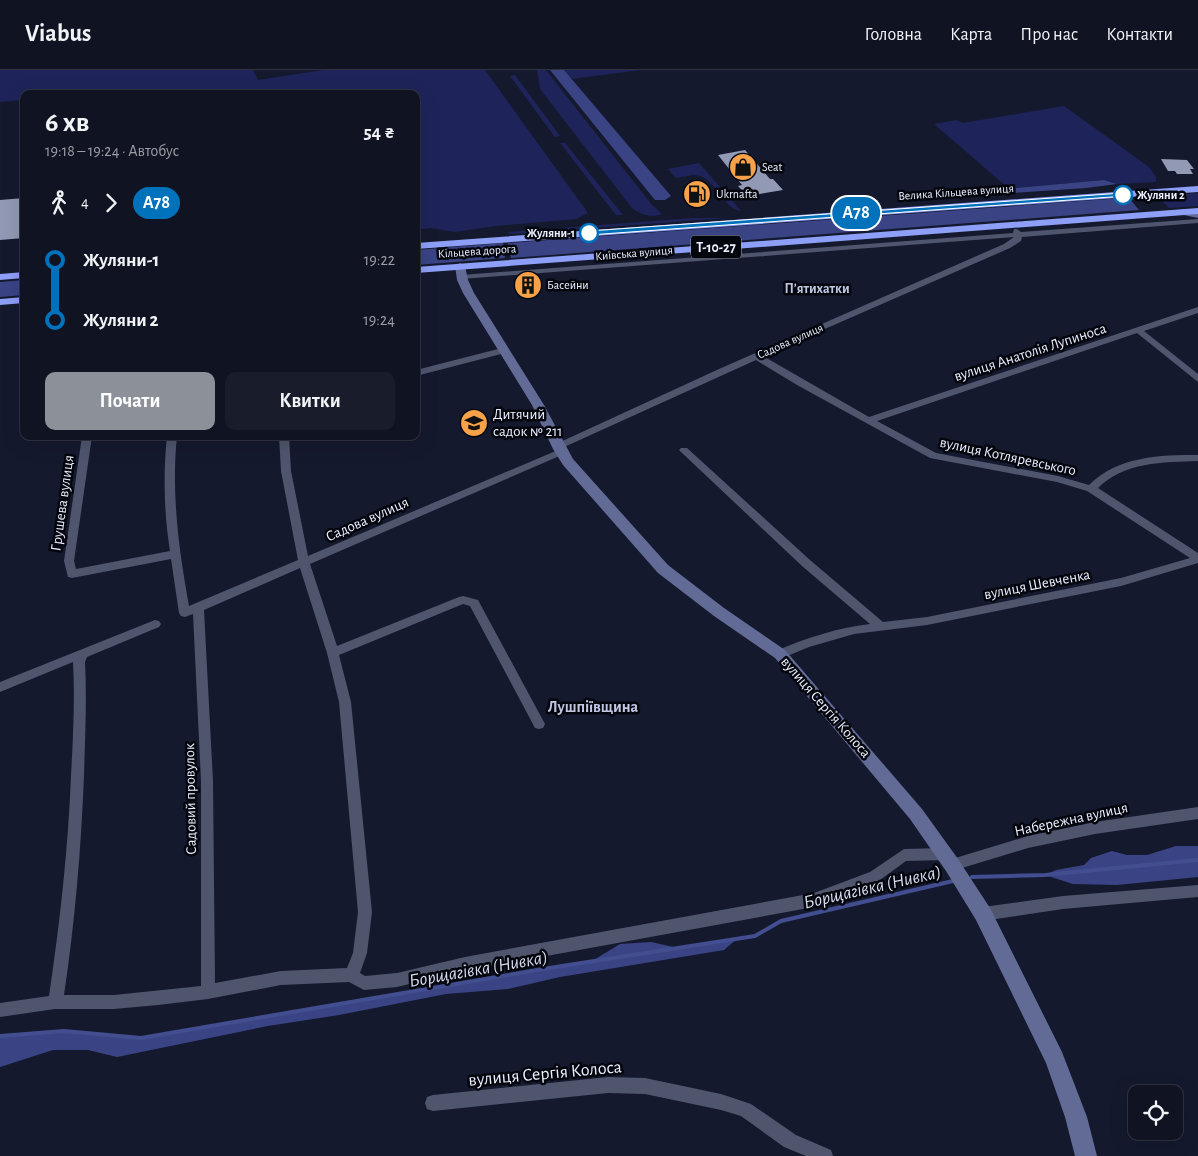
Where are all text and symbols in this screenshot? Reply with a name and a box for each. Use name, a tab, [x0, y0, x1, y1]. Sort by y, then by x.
text: Viabus	[25, 22, 91, 46]
text: Головна	[865, 26, 922, 44]
text: Карта	[950, 26, 992, 44]
text: Про нас	[1020, 26, 1078, 44]
text: Контакти	[1106, 26, 1173, 44]
text: 6 хв	[45, 109, 90, 137]
text: 54 ₴	[363, 123, 395, 142]
text: 19:18 – 19:24 · Автобус	[45, 143, 179, 159]
shop icon: Seat	[728, 152, 758, 182]
place label: Seat	[762, 161, 783, 173]
fuel station icon: Ukrnafta	[682, 179, 712, 209]
street label: Велика Кільцева вулиця	[898, 182, 1014, 203]
marker: Жуляни 2	[1113, 185, 1133, 205]
place label: Ukrnafta	[716, 188, 758, 200]
icon: walk	[45, 189, 73, 217]
icon: forward	[97, 189, 125, 217]
place label: Жуляни 2	[1137, 189, 1185, 202]
text: 4	[81, 194, 89, 210]
text: А78	[143, 194, 170, 212]
line badge: А78	[827, 197, 885, 229]
text: А78	[842, 204, 870, 222]
marker: Жуляни-1	[579, 223, 599, 243]
place label: Жуляни-1	[527, 227, 575, 240]
road number: Т-10-27	[691, 236, 741, 258]
street label: Кільцева дорога	[437, 242, 517, 260]
street label: Київська вулиця	[595, 244, 673, 263]
text: Жуляни-1	[83, 251, 159, 270]
text: 19:22	[364, 252, 395, 268]
building icon: Басейни	[513, 270, 543, 300]
place label: Басейни	[547, 279, 589, 291]
district label: Пʼятихатки	[784, 282, 850, 296]
text: Жуляни 2	[83, 311, 159, 330]
text: 19:24	[363, 312, 395, 328]
street label: Садова вулиця	[755, 321, 825, 362]
street label: вулиця Анатолія Лупиноса	[952, 321, 1108, 384]
button: Почати	[45, 372, 215, 430]
button: Квитки	[225, 372, 395, 430]
place label: Дитячий садок № 211	[493, 407, 563, 439]
school or university icon: Дитячий садок № 211	[459, 408, 489, 438]
street label: вулиця Котляревського	[938, 435, 1077, 478]
street label: Грушева вулиця	[48, 454, 77, 552]
street label: Садова вулиця	[324, 495, 411, 544]
street label: вулиця Шевченка	[983, 567, 1092, 602]
street label: вулиця Сергія Колоса	[778, 654, 873, 761]
district label: Лушпіївщина	[548, 699, 639, 716]
street label: Садовий провулок	[182, 743, 199, 855]
street label: Набережна вулиця	[1013, 800, 1129, 839]
water label: Борщагівка (Нивка)	[802, 862, 943, 913]
water label: Борщагівка (Нивка)	[407, 948, 549, 991]
street label: вулиця Сергія Колоса	[468, 1058, 623, 1090]
map controls	[1128, 1085, 1183, 1140]
button: locate	[1128, 1085, 1183, 1140]

